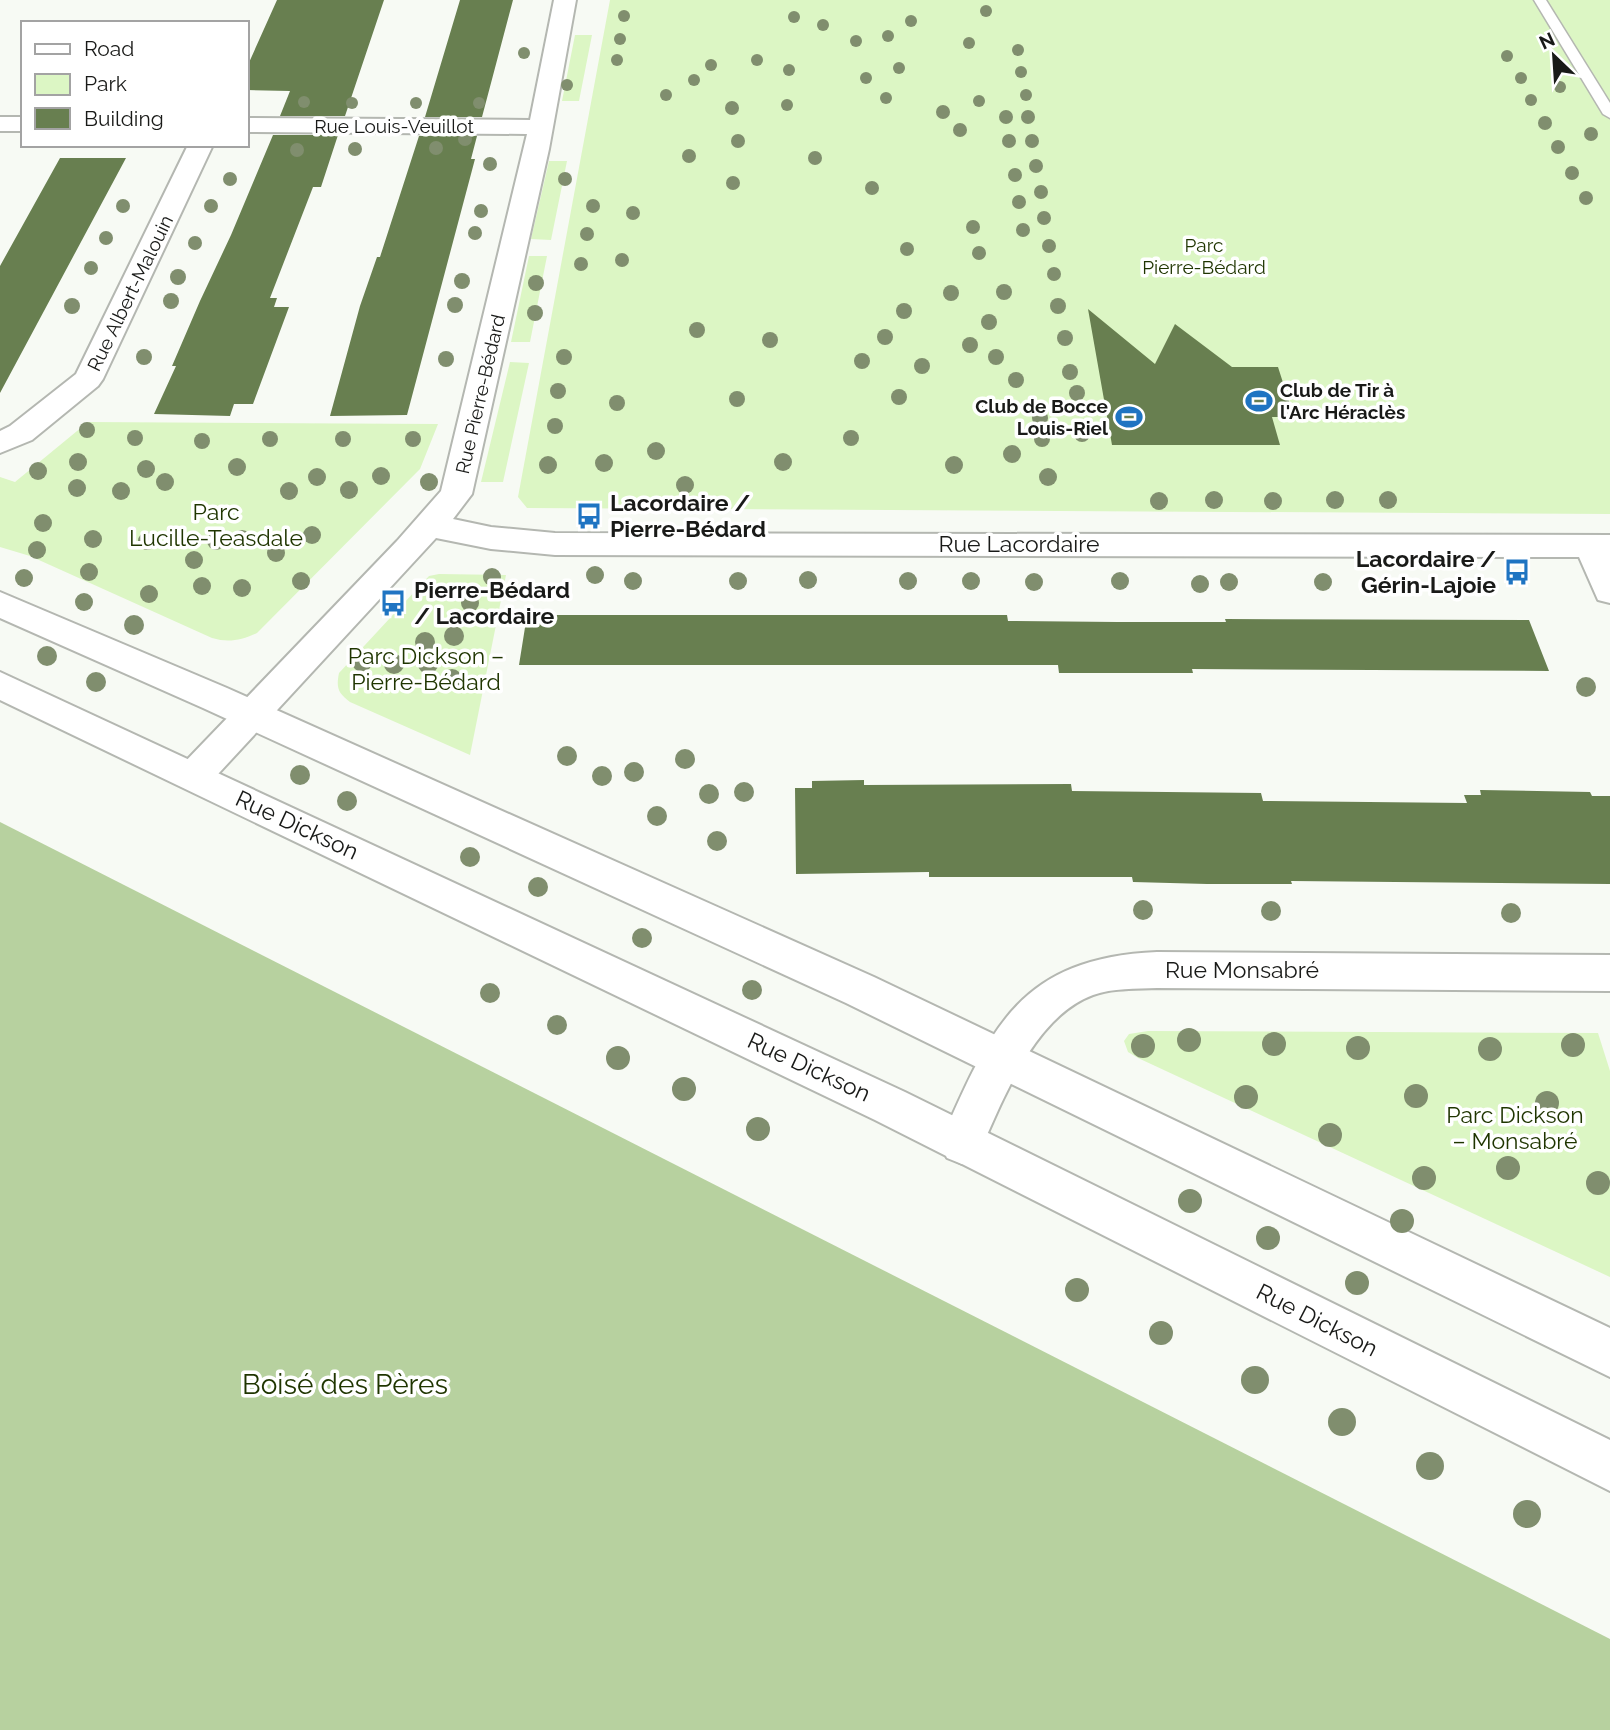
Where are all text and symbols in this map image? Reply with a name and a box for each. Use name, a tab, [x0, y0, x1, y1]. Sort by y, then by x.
legend	[21, 21, 248, 147]
north arrow	[1519, 21, 1589, 91]
text: N	[1536, 28, 1558, 54]
text: Road	[84, 36, 134, 61]
text: Park	[84, 71, 127, 96]
text: Building	[84, 106, 164, 131]
street label: Rue Louis-Veuillot	[314, 115, 474, 137]
street label: Rue Albert-Malouin	[83, 211, 177, 375]
park label: Parc Pierre-Bédard	[1142, 234, 1266, 278]
street label: Rue Pierre-Bédard	[451, 312, 509, 476]
place label: Club de Tir à l'Arc Héraclès	[1280, 379, 1405, 423]
sports icon: Club de Tir à l'Arc Héraclès	[1244, 386, 1274, 416]
place label: Club de Bocce Louis-Riel	[975, 395, 1109, 439]
sports icon: Club de Bocce Louis-Riel	[1114, 402, 1144, 432]
place label: Lacordaire / Pierre-Bédard	[610, 489, 766, 542]
park label: Parc Lucille-Teasdale	[129, 498, 303, 551]
bus stop icon: Lacordaire / Pierre-Bédard	[574, 501, 604, 531]
street label: Rue Lacordaire	[939, 530, 1099, 557]
place label: Lacordaire / Gérin-Lajoie	[1356, 545, 1496, 598]
bus stop icon: Lacordaire / Gérin-Lajoie	[1502, 557, 1532, 587]
place label: Pierre-Bédard / Lacordaire	[414, 576, 570, 629]
bus stop icon: Pierre-Bédard / Lacordaire	[378, 588, 408, 618]
park label: Parc Dickson – Pierre-Bédard	[348, 642, 504, 695]
street label: Rue Dickson	[232, 784, 363, 865]
street label: Rue Monsabré	[1165, 956, 1319, 983]
street label: Rue Dickson	[744, 1026, 875, 1107]
park label: Parc Dickson – Monsabré	[1446, 1101, 1584, 1154]
street label: Rue Dickson	[1252, 1277, 1382, 1362]
park label: Boisé des Pères	[242, 1368, 448, 1401]

